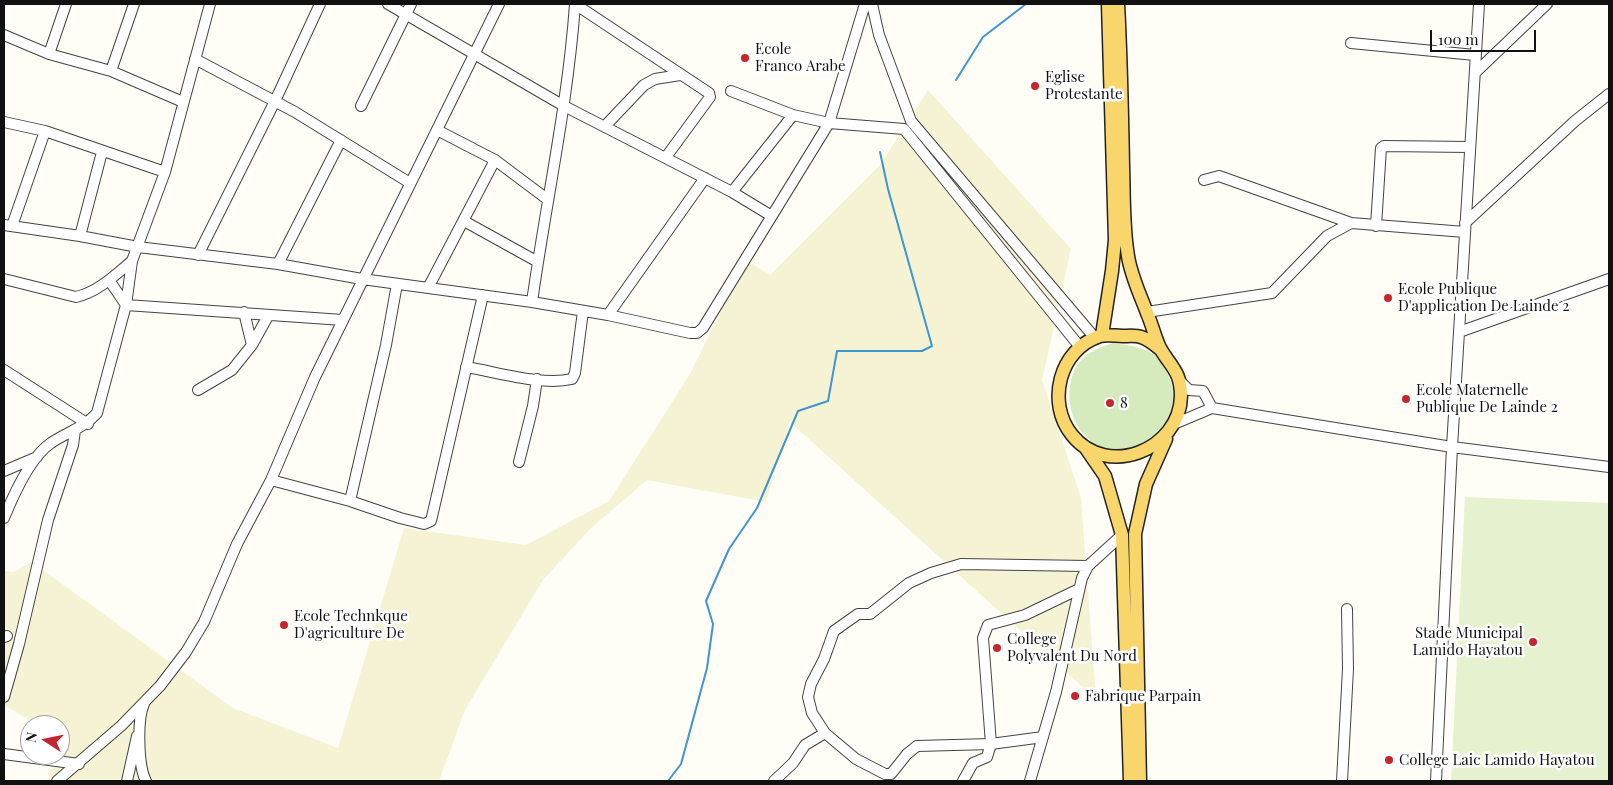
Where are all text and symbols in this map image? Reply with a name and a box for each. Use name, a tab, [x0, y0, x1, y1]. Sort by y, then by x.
scale bar	[1433, 20, 1539, 52]
text: 100 m	[1438, 29, 1479, 49]
place label: Ecole Franco Arabe	[755, 40, 846, 75]
marker: Ecole Franco Arabe	[739, 52, 751, 64]
place label: Eglise Protestante	[1045, 68, 1123, 103]
marker: Eglise Protestante	[1029, 80, 1041, 92]
place label: Ecole Publique D'application De Lainde 2	[1398, 280, 1570, 315]
marker: Ecole Publique D'application De Lainde 2	[1382, 292, 1394, 304]
place label: Ecole Maternelle Publique De Lainde 2	[1416, 381, 1558, 416]
marker: Ecole Maternelle Publique De Lainde 2	[1400, 393, 1412, 405]
place label: 8	[1120, 394, 1128, 412]
marker: 8	[1104, 397, 1116, 409]
place label: Ecole Technkque D'agriculture De	[294, 607, 408, 642]
marker: Ecole Technkque D'agriculture De	[278, 619, 290, 631]
place label: Stade Municipal Lamido Hayatou	[1412, 624, 1523, 659]
place label: College Polyvalent Du Nord	[1007, 630, 1137, 665]
marker: Stade Municipal Lamido Hayatou	[1527, 636, 1539, 648]
marker: College Polyvalent Du Nord	[991, 642, 1003, 654]
place label: Fabrique Parpain	[1085, 687, 1201, 705]
marker: Fabrique Parpain	[1069, 690, 1081, 702]
north arrow	[20, 715, 70, 765]
text: N	[20, 730, 41, 744]
place label: College Laic Lamido Hayatou	[1399, 751, 1595, 769]
marker: College Laic Lamido Hayatou	[1383, 754, 1395, 766]

